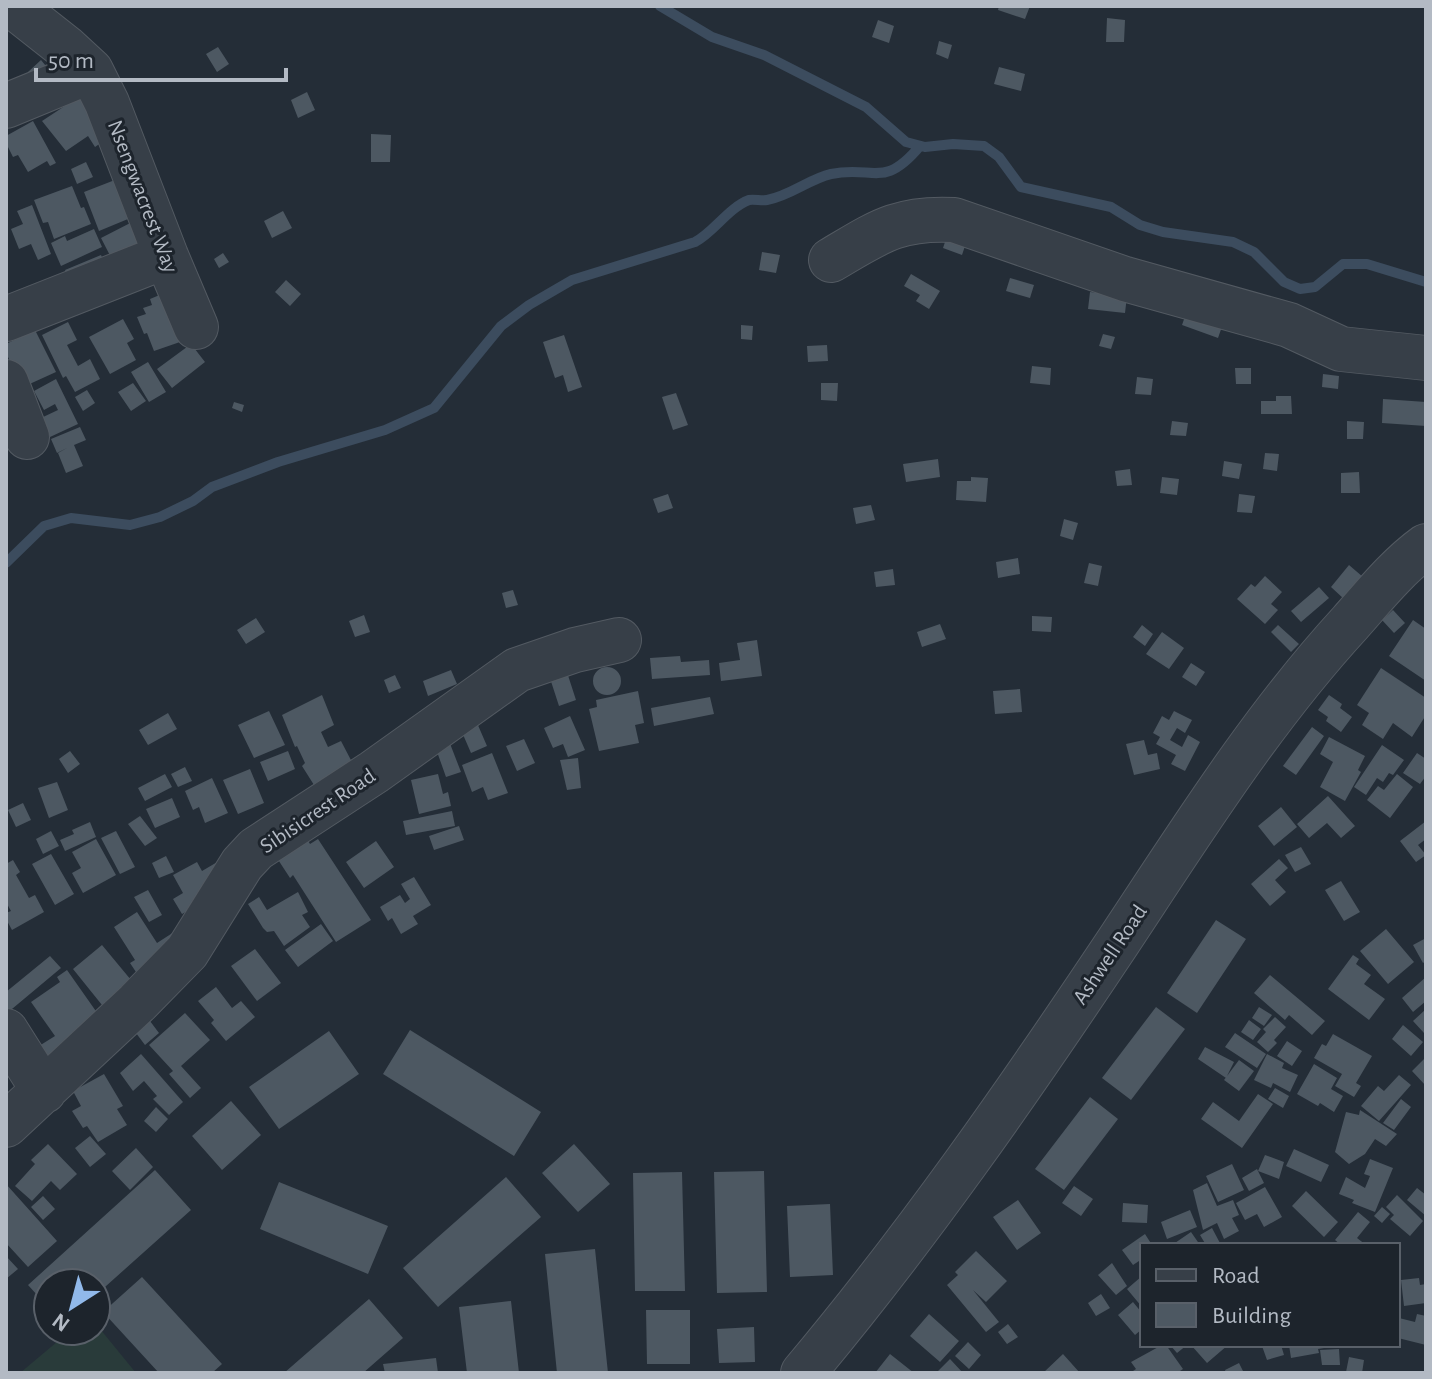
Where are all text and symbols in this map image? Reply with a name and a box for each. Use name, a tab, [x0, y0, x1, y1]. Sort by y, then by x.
scale bar	[36, 32, 286, 82]
text: 50 m	[48, 49, 94, 73]
street label: Nsengwacrest Way	[104, 117, 183, 276]
street label: Sibisicrest Road	[256, 764, 379, 857]
street label: Ashwell Road	[1069, 901, 1151, 1008]
legend	[1140, 1243, 1400, 1347]
text: Road	[1212, 1264, 1260, 1288]
north arrow	[32, 1267, 112, 1347]
text: Building	[1212, 1304, 1291, 1328]
text: N	[48, 1309, 73, 1336]

